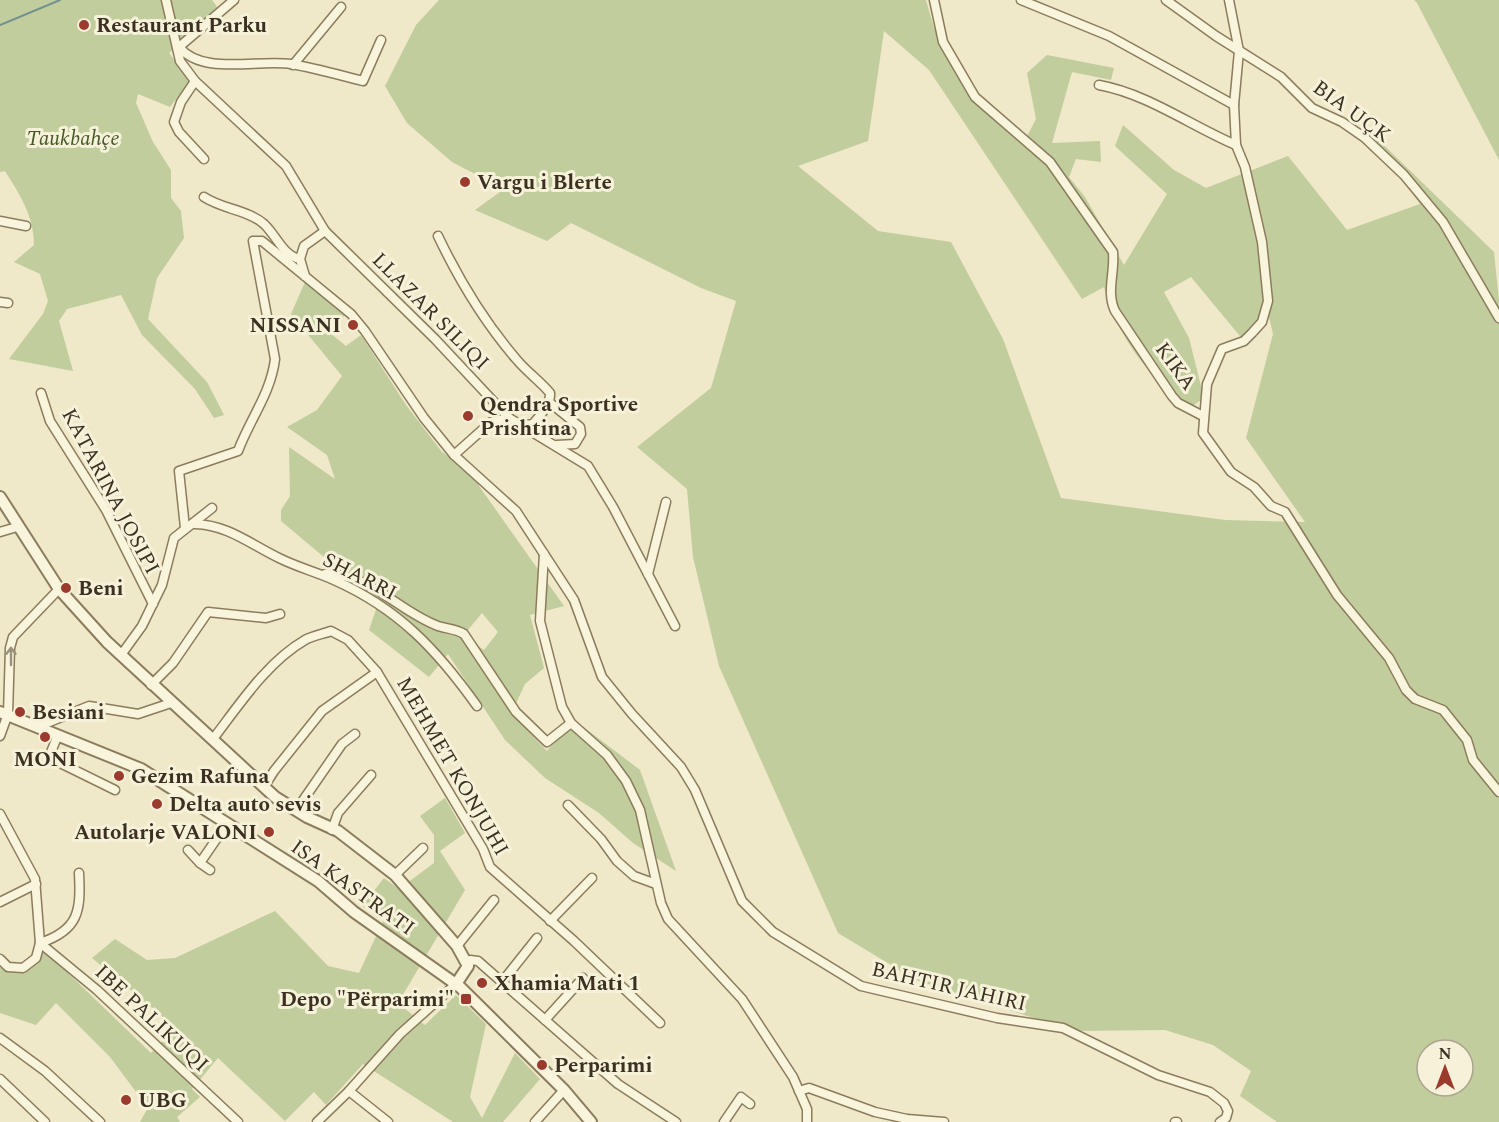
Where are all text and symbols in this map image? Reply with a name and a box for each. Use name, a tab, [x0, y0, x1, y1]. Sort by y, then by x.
place label: Restaurant Parku	[96, 10, 268, 42]
marker: Restaurant Parku	[77, 18, 91, 32]
street label: BIA UÇK	[1306, 72, 1397, 151]
park label: Taukbahçe	[26, 123, 120, 155]
place label: Vargu i Blerte	[477, 167, 612, 199]
marker: Vargu i Blerte	[458, 175, 472, 189]
street label: LLAZAR SILIQI	[364, 245, 497, 378]
place label: NISSANI	[249, 310, 341, 342]
marker: NISSANI	[346, 318, 360, 332]
street label: KIKA	[1147, 336, 1204, 398]
place label: Qendra Sportive Prishtina	[480, 389, 638, 445]
street label: KATARINA JOSIPI	[53, 403, 167, 580]
marker: Qendra Sportive Prishtina	[461, 409, 475, 423]
street label: SHARRI	[317, 545, 402, 609]
place label: Beni	[78, 573, 124, 605]
marker: Beni	[59, 581, 73, 595]
one-way arrow	[5, 646, 17, 666]
street label: MEHMET KONJUHI	[388, 671, 517, 862]
place label: Besiani	[32, 697, 105, 729]
marker: Besiani	[13, 705, 27, 719]
marker: MONI	[38, 730, 52, 744]
place label: MONI	[13, 744, 77, 776]
place label: Gezim Rafuna	[131, 761, 269, 793]
marker: Gezim Rafuna	[112, 769, 126, 783]
place label: Delta auto sevis	[169, 789, 321, 821]
marker: Delta auto sevis	[150, 797, 164, 811]
place label: Autolarje VALONI	[74, 817, 257, 849]
marker: Autolarje VALONI	[262, 825, 276, 839]
street label: ISA KASTRATI	[284, 832, 421, 944]
street label: BAHTIR JAHIRI	[868, 954, 1029, 1020]
street label: IBE PALIKUQI	[87, 957, 216, 1080]
place label: Xhamia Mati 1	[494, 968, 640, 1000]
marker: Xhamia Mati 1	[475, 976, 489, 990]
place label: Depo "Përparimi"	[280, 984, 454, 1016]
marker: Depo "Përparimi"	[459, 992, 473, 1006]
north arrow	[1415, 1038, 1475, 1098]
text: N	[1438, 1042, 1452, 1066]
place label: Perparimi	[554, 1050, 652, 1082]
marker: Perparimi	[535, 1058, 549, 1072]
place label: UBG	[138, 1085, 187, 1117]
marker: UBG	[119, 1093, 133, 1107]

